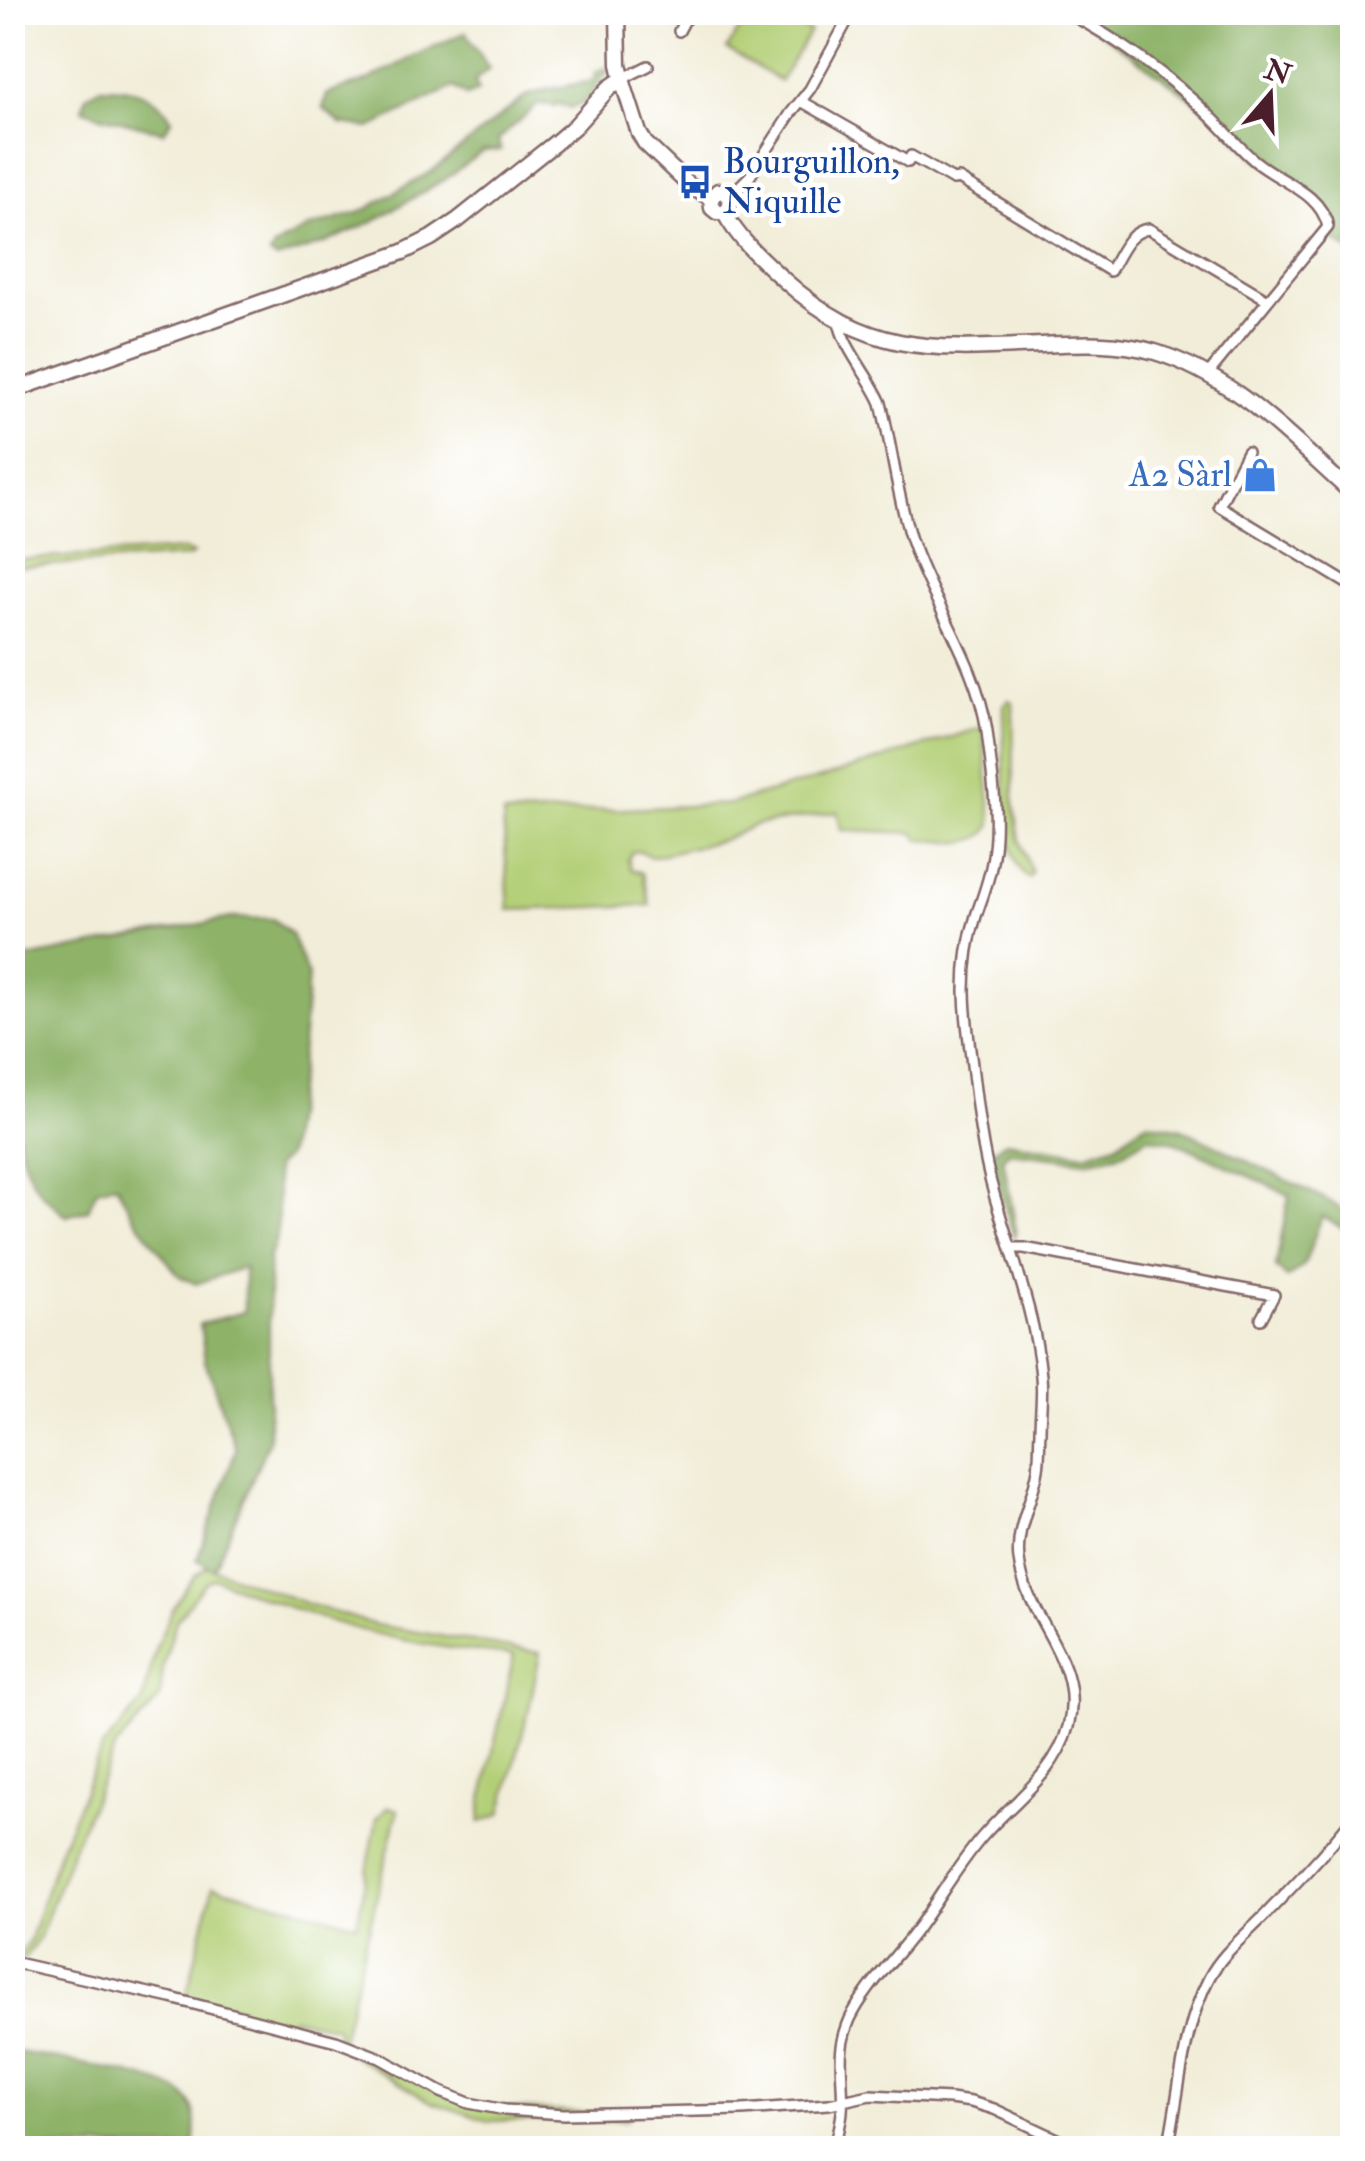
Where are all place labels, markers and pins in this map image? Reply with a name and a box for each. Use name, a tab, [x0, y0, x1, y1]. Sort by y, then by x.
place label: Bourguillon, Niquille	[723, 140, 900, 224]
bus stop icon: Bourguillon, Niquille	[676, 163, 714, 201]
place label: A2 Sàrl	[1128, 453, 1232, 497]
shop icon: A2 Sàrl	[1241, 456, 1279, 494]

